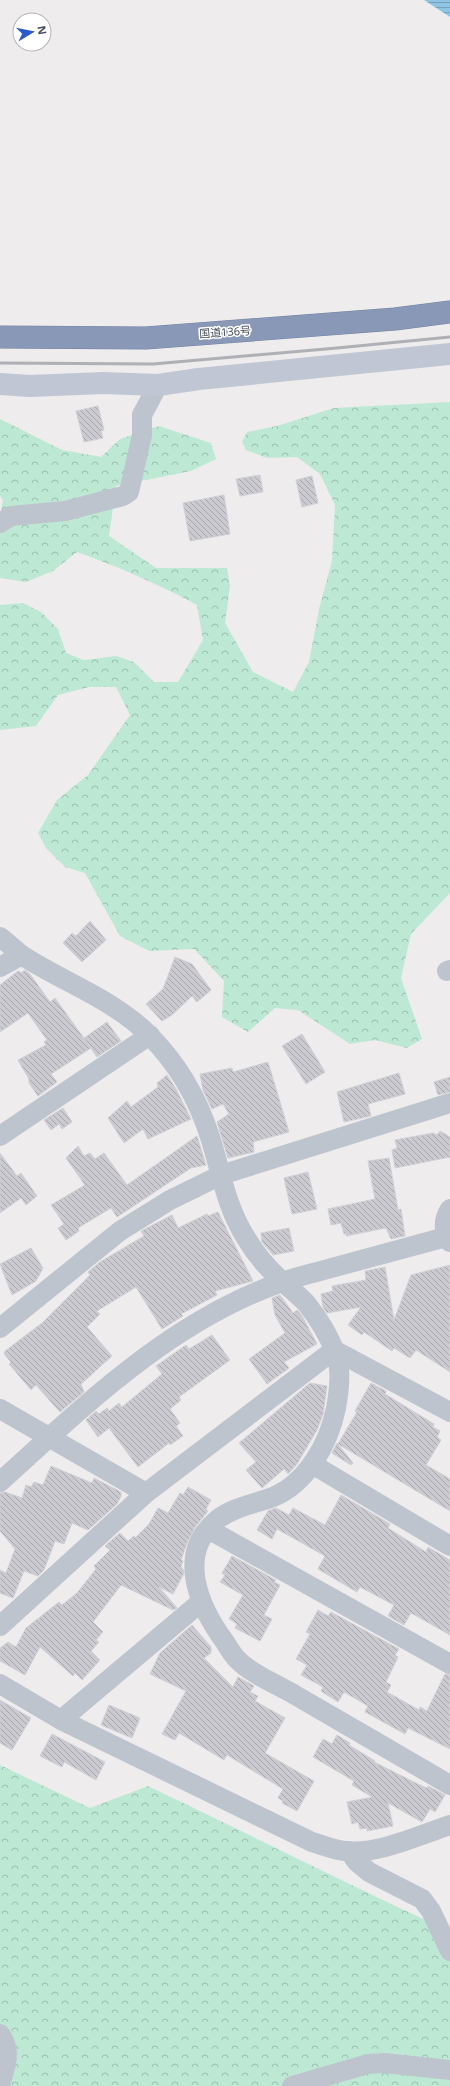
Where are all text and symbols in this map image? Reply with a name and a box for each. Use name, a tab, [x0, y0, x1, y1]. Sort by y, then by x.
north arrow	[12, 12, 52, 52]
text: N	[34, 24, 51, 36]
street label: 国道136号	[199, 322, 251, 341]

